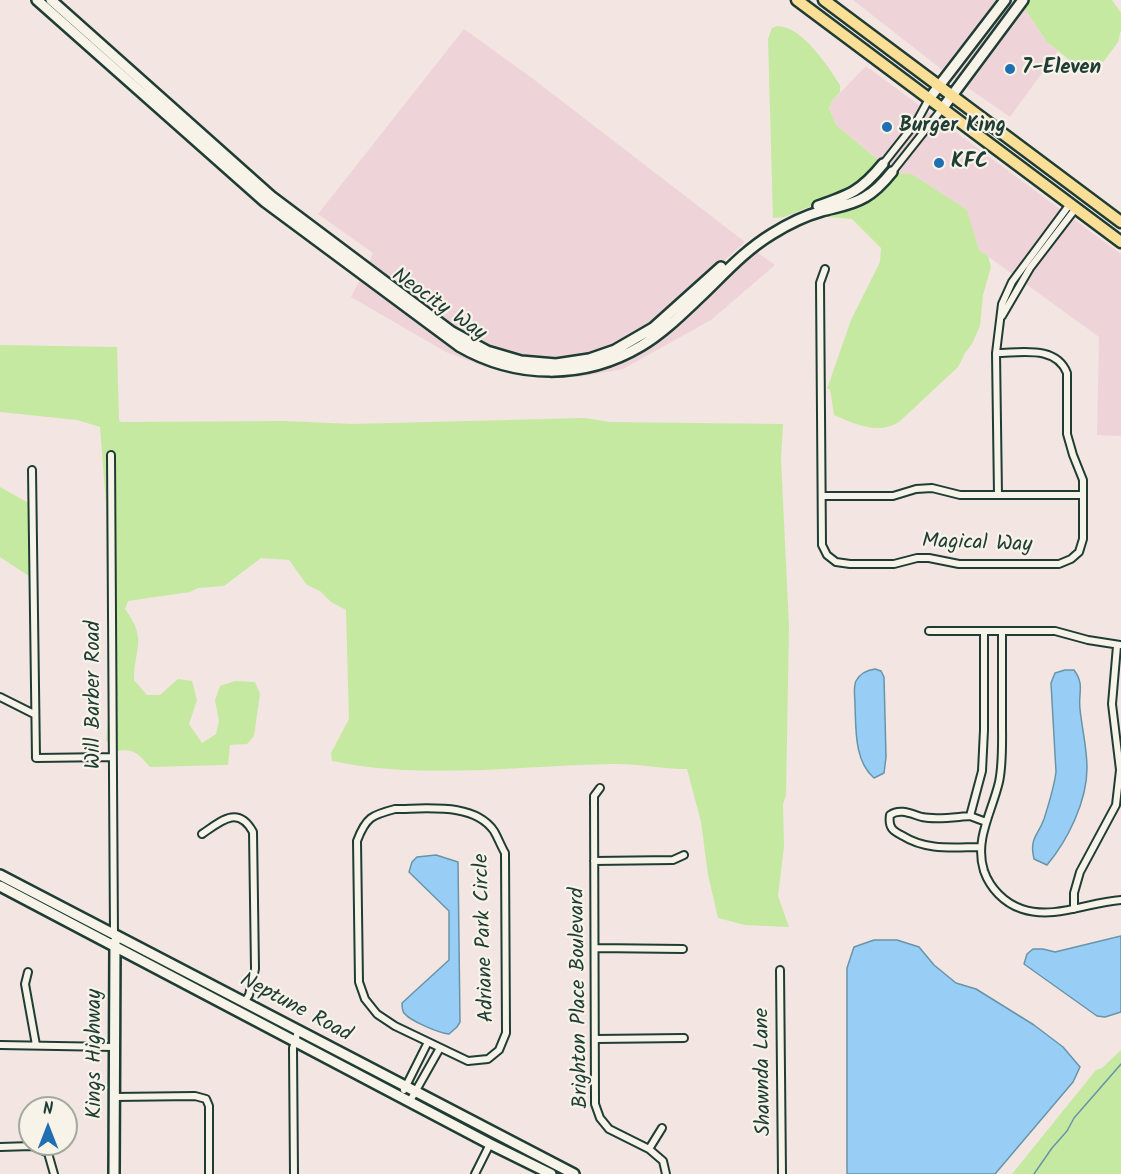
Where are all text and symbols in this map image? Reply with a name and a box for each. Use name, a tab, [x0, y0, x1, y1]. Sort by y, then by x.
place label: 7-Eleven	[1022, 56, 1101, 82]
marker: 7-Eleven	[1003, 62, 1017, 76]
place label: Burger King	[899, 114, 1006, 140]
marker: Burger King	[880, 120, 894, 134]
place label: KFC	[951, 150, 988, 176]
marker: KFC	[932, 156, 946, 170]
street label: Neocity Way	[386, 264, 490, 348]
street label: Magical Way	[921, 530, 1033, 560]
street label: Will Barber Road	[82, 621, 108, 769]
street label: Adriane Park Circle	[470, 853, 502, 1023]
street label: Brighton Place Boulevard	[566, 887, 596, 1109]
street label: Neptune Road	[235, 969, 355, 1049]
street label: Kings Highway	[83, 989, 109, 1119]
street label: Shawnda Lane	[751, 1008, 779, 1136]
north arrow	[18, 1096, 78, 1156]
text: N	[43, 1097, 53, 1122]

